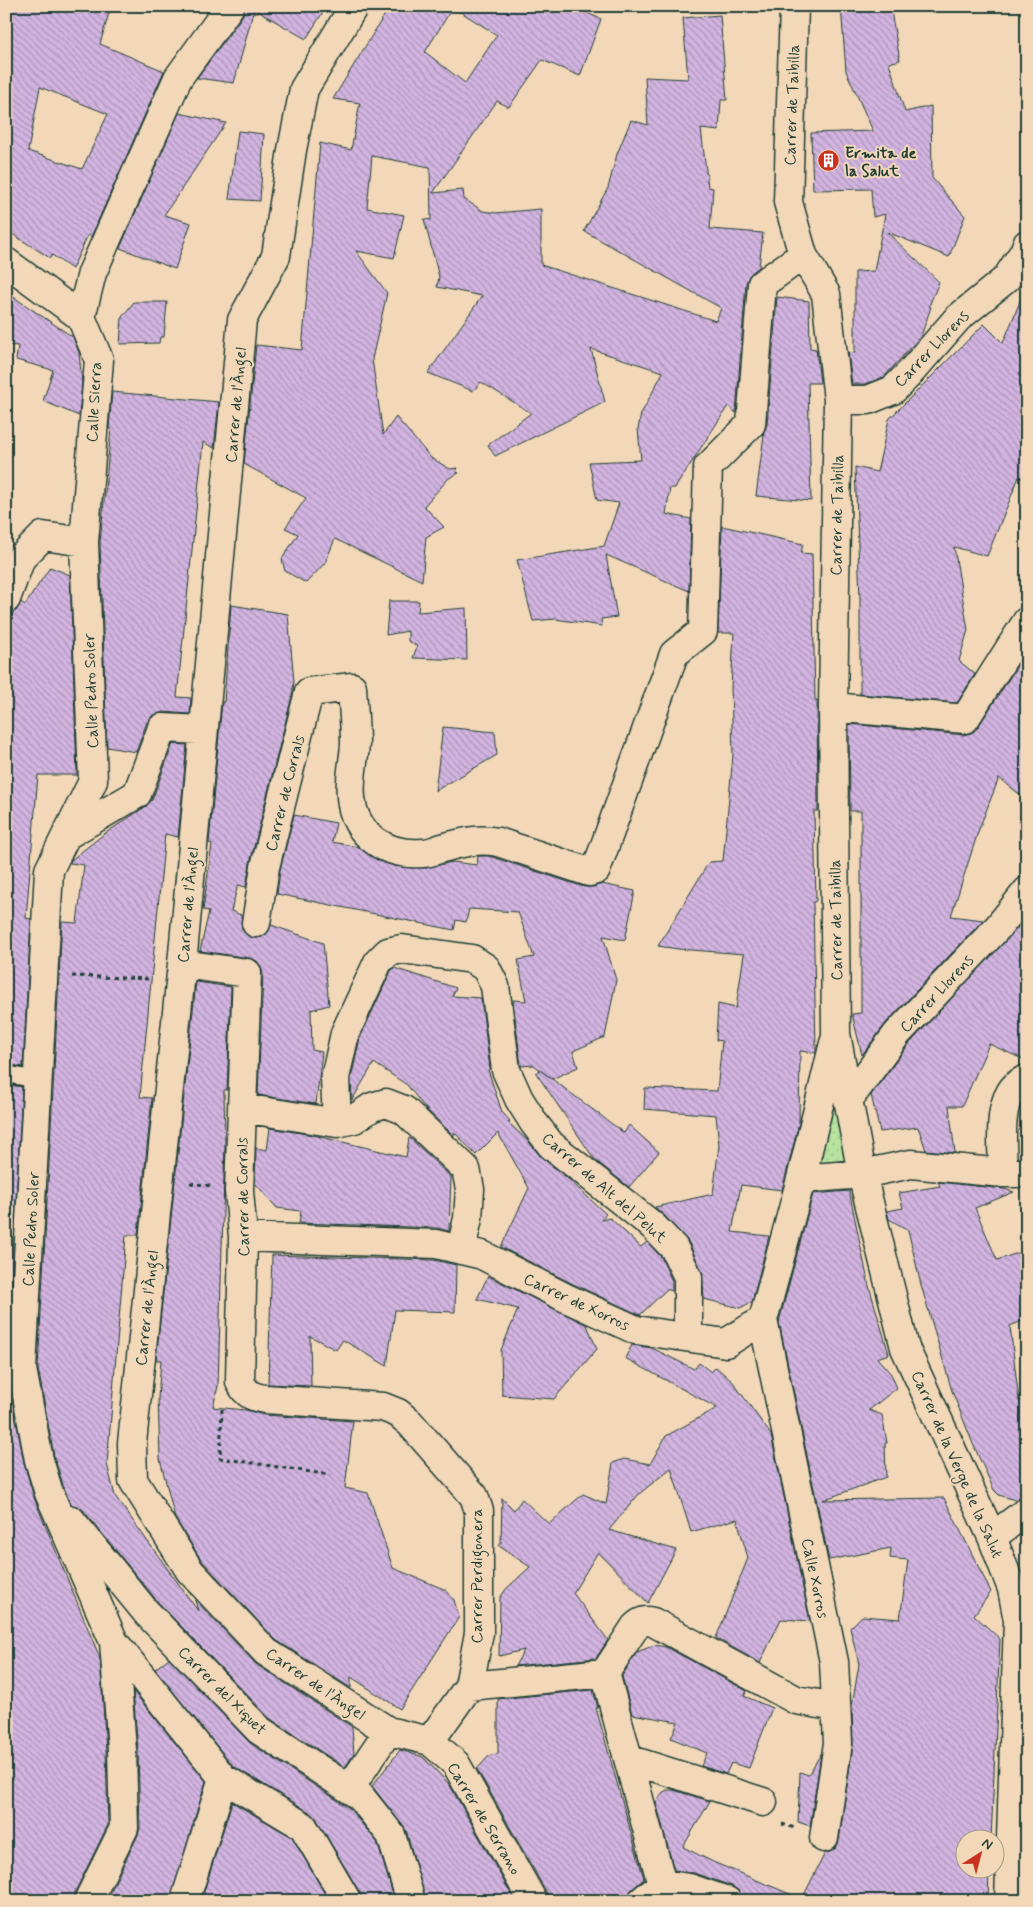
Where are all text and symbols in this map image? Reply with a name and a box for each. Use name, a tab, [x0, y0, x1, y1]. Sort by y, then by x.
street label: Carrer de Taibilla	[780, 44, 805, 166]
place label: Ermita de la Salut	[845, 143, 917, 182]
building icon: Ermita de la Salut	[817, 149, 841, 173]
street label: Carrer Llorens	[890, 306, 974, 392]
street label: Carrer de l'Àngel	[221, 347, 253, 464]
street label: Calle Sierra	[82, 361, 107, 443]
street label: Carrer de Taibilla	[826, 454, 849, 576]
street label: Calle Pedro Soler	[79, 633, 104, 749]
street label: Carrer de Corrals	[261, 733, 310, 854]
street label: Carrer de l'Àngel	[173, 847, 205, 964]
street label: Carrer de Taibilla	[825, 859, 848, 981]
street label: Carrer Llorens	[895, 950, 979, 1038]
street label: Carrer de Alt del Pelut	[537, 1128, 671, 1249]
street label: Carrer de Corrals	[232, 1137, 255, 1257]
street label: Calle Pedro Soler	[18, 1171, 45, 1287]
street label: Carrer de l'Àngel	[131, 1250, 165, 1367]
street label: Carrer de Xorros	[520, 1269, 633, 1336]
street label: Carrer de la Verge de la Salut	[905, 1368, 1008, 1562]
street label: Carrer Perdigonera	[467, 1509, 489, 1644]
street label: Calle Xorros	[796, 1536, 833, 1620]
street label: Carrer del Xiquet	[173, 1642, 271, 1740]
street label: Carrer de l'Àngel	[261, 1643, 369, 1726]
street label: Carrer de Serrano	[442, 1759, 526, 1879]
north arrow	[956, 1830, 1006, 1880]
text: N	[978, 1834, 996, 1854]

